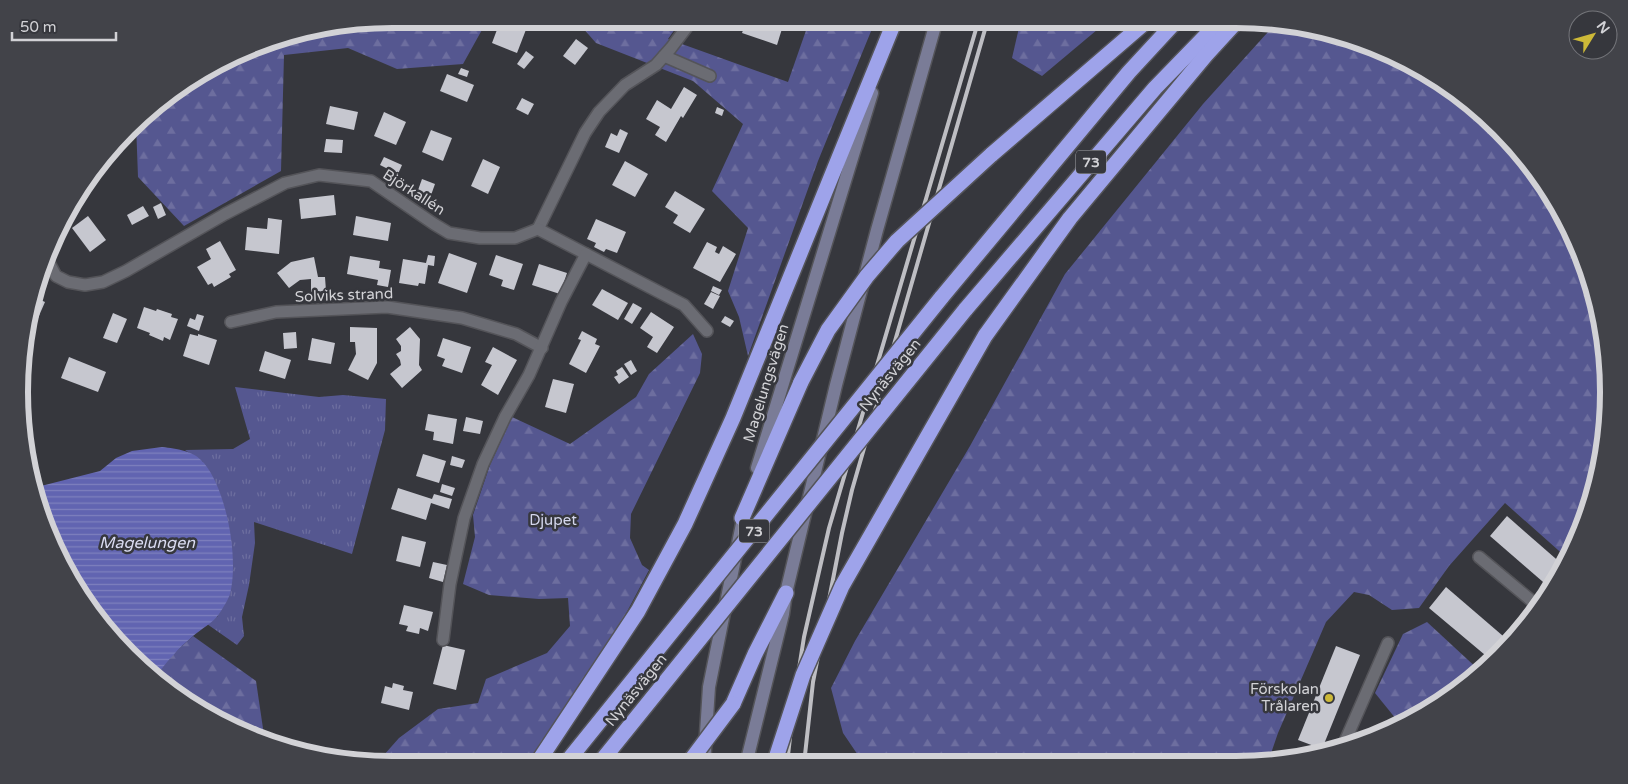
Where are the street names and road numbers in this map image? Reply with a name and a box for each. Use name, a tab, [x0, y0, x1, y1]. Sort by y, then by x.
road number: 73	[1076, 150, 1106, 173]
street label: Björkallén	[380, 165, 448, 219]
street label: Solviks strand	[294, 284, 394, 306]
street label: Magelungsvägen	[739, 322, 793, 444]
street label: Nynäsvägen	[855, 335, 925, 415]
road number: 73	[739, 520, 769, 542]
street label: Nynäsvägen	[601, 650, 671, 730]

